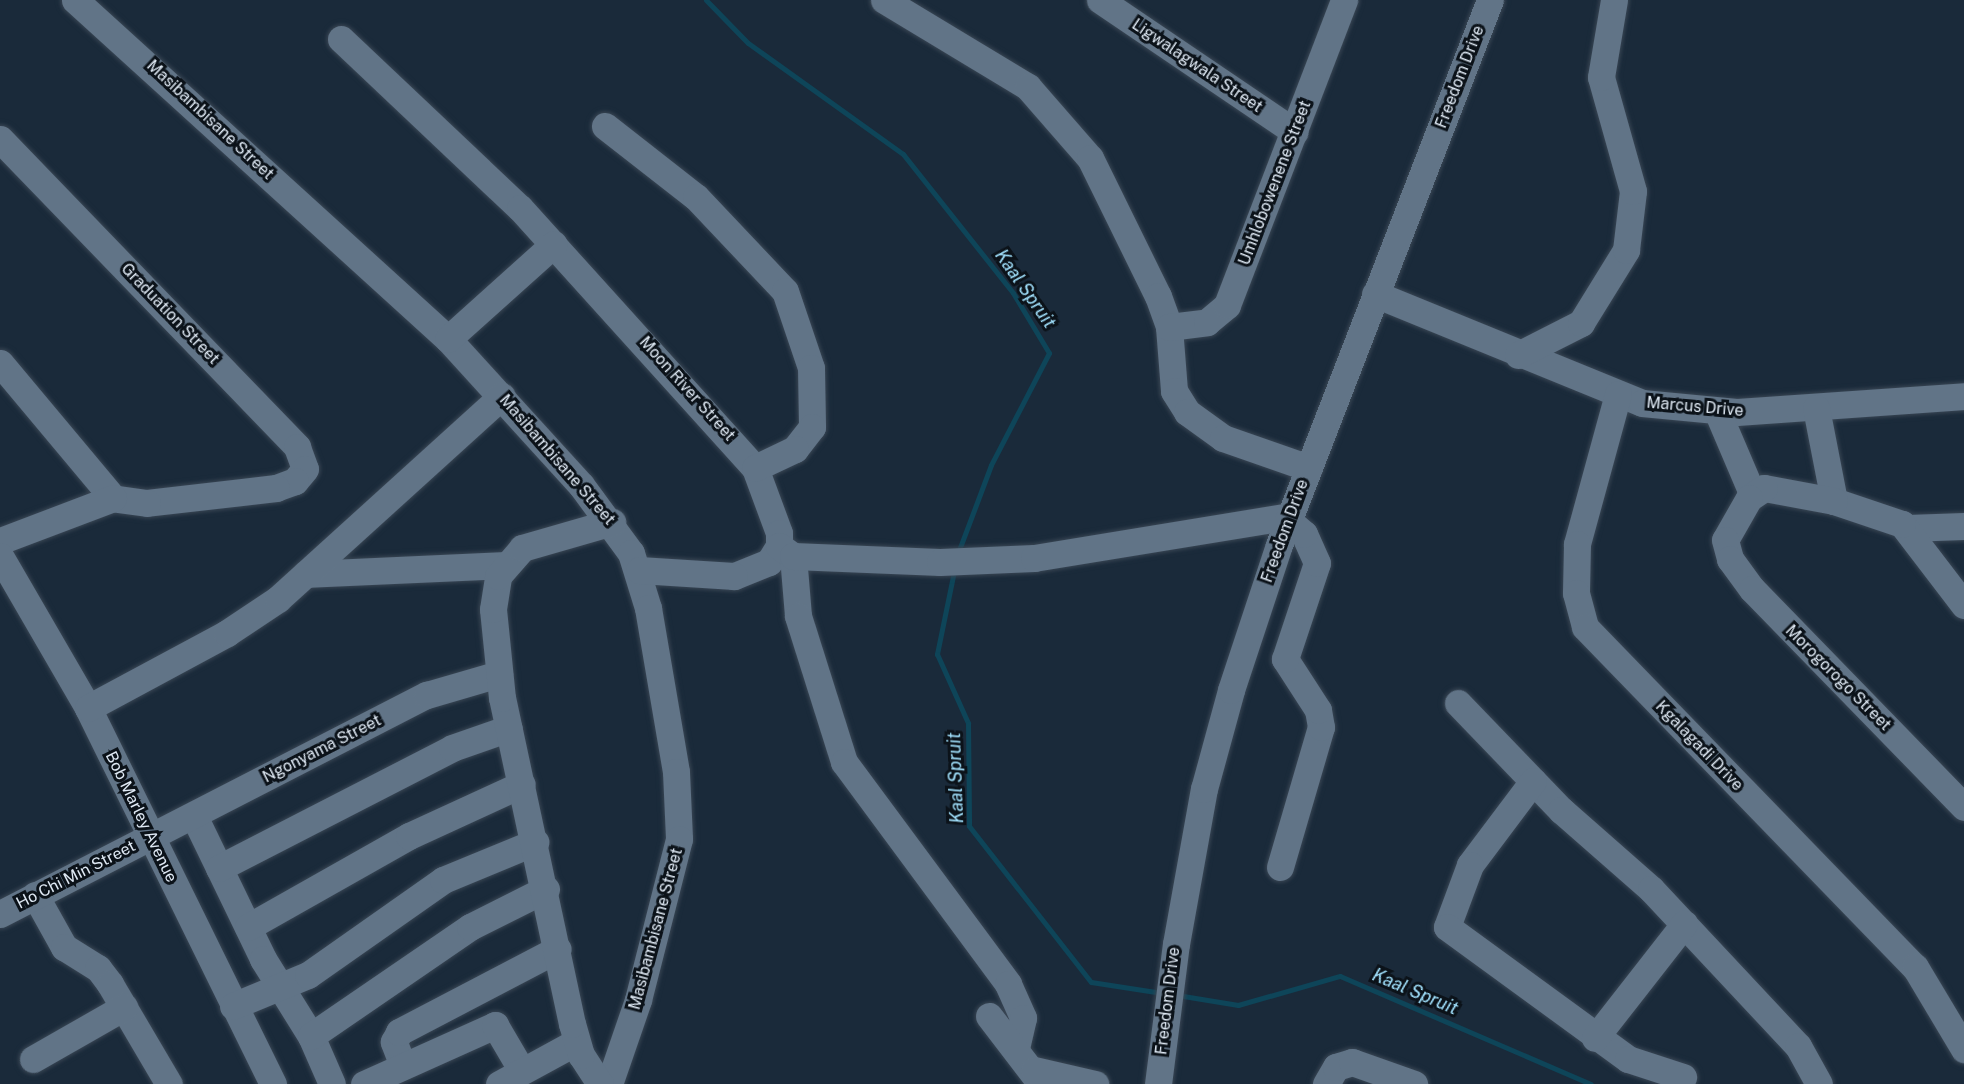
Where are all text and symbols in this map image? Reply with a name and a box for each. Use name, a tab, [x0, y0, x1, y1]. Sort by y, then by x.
street label: Ligwalagwala Street	[1128, 15, 1266, 117]
street label: Freedom Drive	[1432, 23, 1488, 131]
street label: Masibambisane Street	[143, 56, 277, 184]
street label: Umhlobowenene Street	[1235, 98, 1315, 268]
water label: Kaal Spruit	[990, 246, 1060, 332]
street label: Graduation Street	[117, 260, 223, 368]
street label: Moon River Street	[635, 333, 739, 445]
street label: Masibambisane Street	[495, 391, 619, 529]
street label: Marcus Drive	[1646, 393, 1744, 421]
street label: Freedom Drive	[1257, 477, 1313, 585]
street label: Morogorogo Street	[1781, 621, 1895, 735]
street label: Kgalagadi Drive	[1651, 697, 1747, 795]
street label: Ngonyama Street	[260, 711, 384, 787]
water label: Kaal Spruit	[944, 732, 968, 824]
street label: Bob Marley Avenue	[101, 748, 181, 886]
street label: Ho Chi Min Street	[13, 837, 139, 913]
street label: Masibambisane Street	[625, 846, 687, 1012]
street label: Freedom Drive	[1152, 946, 1184, 1056]
water label: Kaal Spruit	[1369, 964, 1461, 1020]

